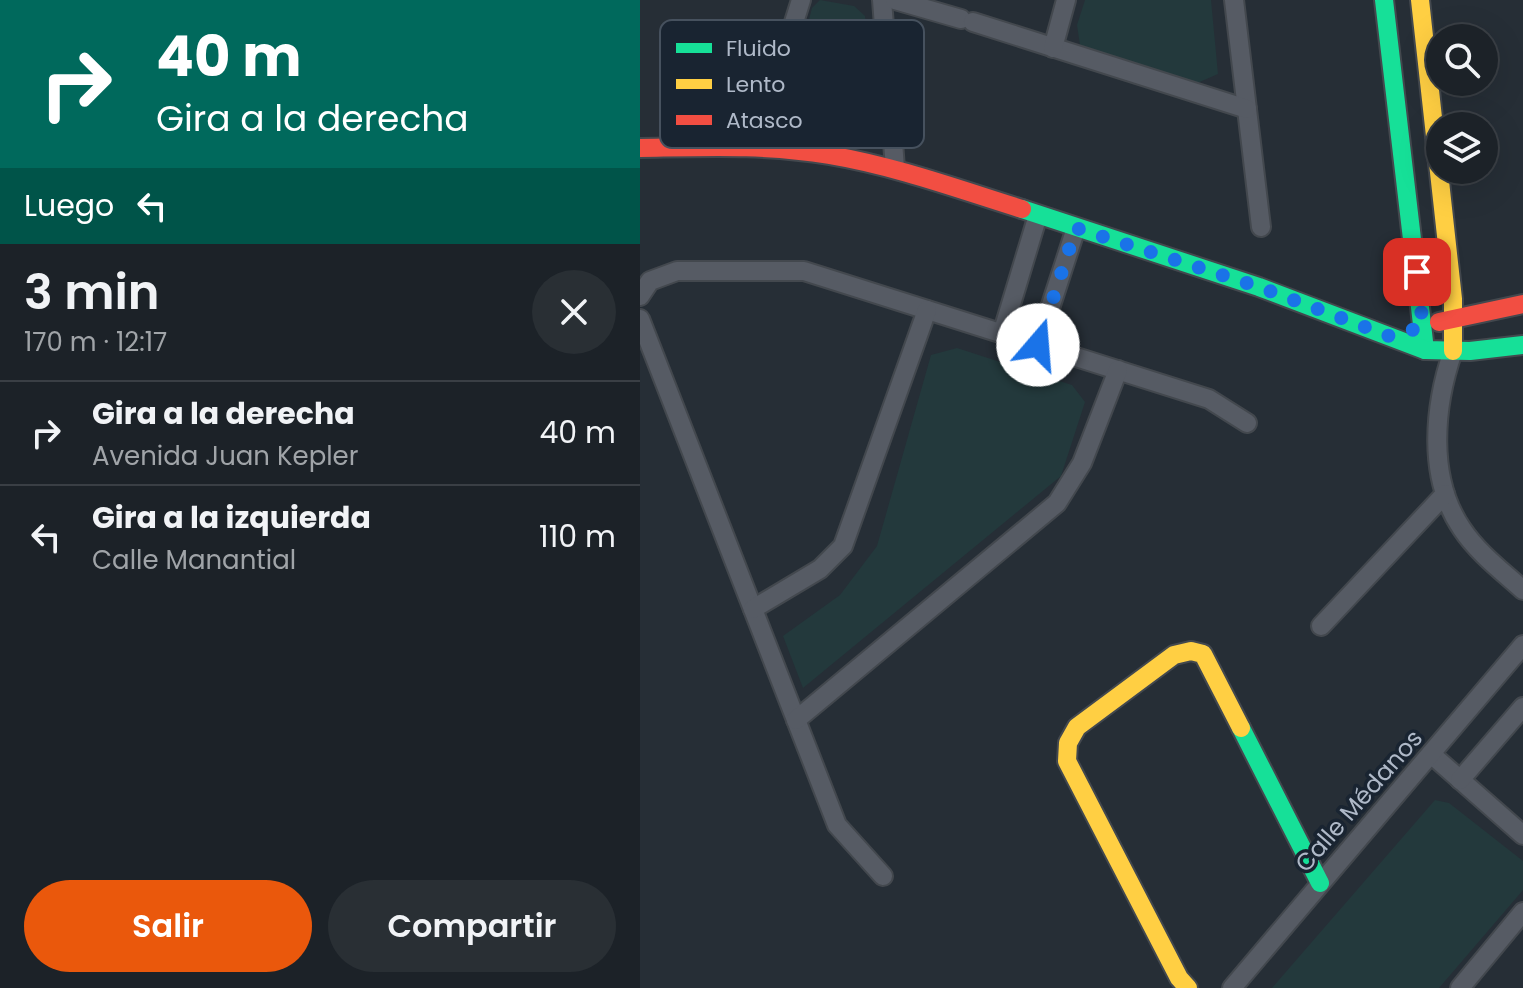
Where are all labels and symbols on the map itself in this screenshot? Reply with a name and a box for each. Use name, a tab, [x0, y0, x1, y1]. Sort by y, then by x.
legend	[660, 20, 924, 148]
text: Fluido	[726, 33, 791, 64]
text: Lento	[726, 69, 785, 100]
text: Atasco	[726, 105, 803, 136]
pin	[1383, 238, 1451, 306]
position arrow	[996, 303, 1080, 387]
street label: Calle Médanos	[1287, 722, 1430, 879]

